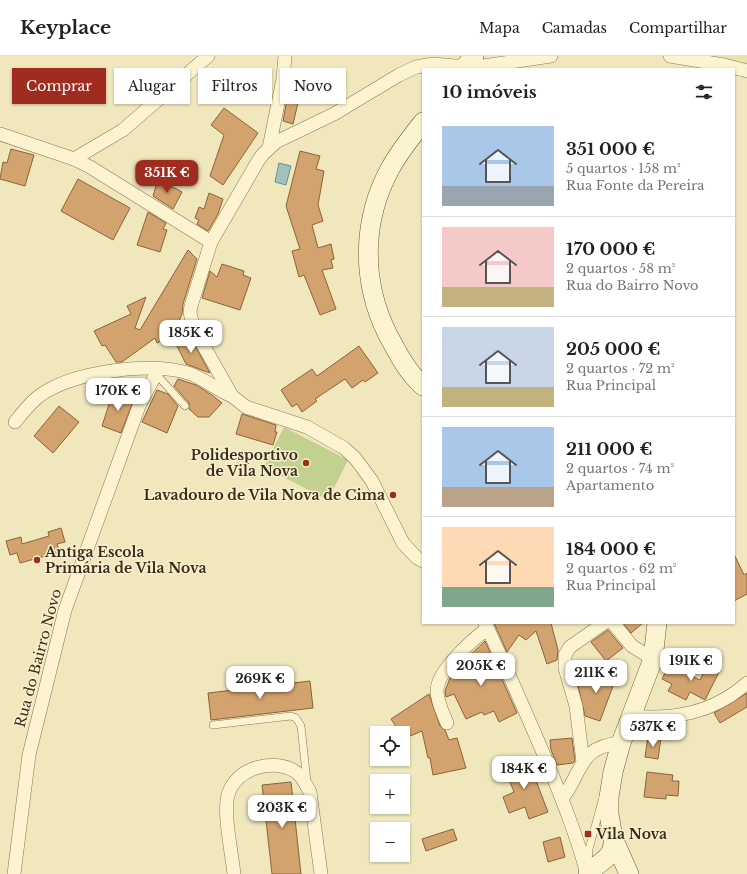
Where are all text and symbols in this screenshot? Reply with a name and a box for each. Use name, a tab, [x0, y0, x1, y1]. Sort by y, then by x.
text: Keyplace	[20, 16, 111, 39]
text: Mapa	[479, 19, 520, 37]
text: Camadas	[542, 19, 607, 37]
text: Compartilhar	[629, 19, 727, 37]
chip: Comprar	[12, 68, 106, 104]
chip: Alugar	[114, 68, 190, 104]
chip: Filtros	[198, 68, 272, 104]
chip: Novo	[280, 68, 346, 104]
icon: filters	[693, 81, 715, 103]
text: 10 imóveis	[442, 82, 537, 103]
text: 351 000 €	[566, 139, 655, 160]
icon: home	[474, 142, 522, 190]
pin: 351K €	[134, 160, 200, 194]
text: 5 quartos · 158 m²	[566, 160, 681, 177]
text: 351K €	[144, 164, 190, 181]
text: Rua Fonte da Pereira	[566, 177, 704, 194]
text: 170 000 €	[566, 239, 656, 260]
icon: home	[474, 243, 522, 291]
text: 2 quartos · 58 m²	[566, 260, 675, 277]
text: Rua do Bairro Novo	[566, 277, 699, 294]
pin: 185K €	[158, 320, 224, 354]
text: 185K €	[168, 324, 214, 341]
text: 205 000 €	[566, 339, 661, 360]
icon: home	[474, 343, 522, 391]
text: 2 quartos · 72 m²	[566, 360, 675, 377]
text: Rua Principal	[566, 377, 656, 394]
pin: 170K €	[85, 378, 151, 412]
text: 170K €	[95, 382, 141, 399]
text: 211 000 €	[566, 439, 652, 460]
icon: home	[474, 443, 522, 491]
place label: Polidesportivo de Vila Nova	[191, 446, 298, 480]
marker: Polidesportivo de Vila Nova	[301, 458, 311, 468]
text: 2 quartos · 74 m²	[566, 460, 674, 477]
text: Apartamento	[566, 477, 654, 494]
place label: Lavadouro de Vila Nova de Cima	[144, 486, 385, 504]
marker: Lavadouro de Vila Nova de Cima	[388, 490, 398, 500]
text: 184 000 €	[566, 539, 656, 560]
place label: Antiga Escola Primária de Vila Nova	[44, 543, 207, 577]
icon: home	[474, 543, 522, 591]
marker: Antiga Escola Primária de Vila Nova	[32, 555, 42, 565]
text: 2 quartos · 62 m²	[566, 560, 677, 577]
text: Rua Principal	[566, 577, 656, 594]
street label: Rua do Bairro Novo	[11, 587, 65, 729]
pin: 191K €	[658, 648, 724, 682]
text: 191K €	[669, 652, 713, 669]
pin: 205K €	[448, 653, 514, 687]
text: 205K €	[456, 657, 506, 674]
pin: 211K €	[563, 660, 629, 694]
text: 211K €	[574, 664, 618, 681]
pin: 269K €	[227, 666, 293, 700]
text: 269K €	[235, 670, 285, 687]
pin: 537K €	[620, 714, 686, 748]
text: 537K €	[630, 718, 676, 735]
map controls	[370, 726, 410, 862]
button: locate	[370, 726, 410, 766]
pin: 184K €	[491, 756, 557, 790]
text: 184K €	[501, 760, 547, 777]
button: +	[370, 774, 410, 814]
pin: 203K €	[249, 795, 315, 829]
text: 203K €	[257, 799, 307, 816]
button: −	[370, 822, 410, 862]
place label: Vila Nova	[595, 825, 667, 843]
marker: Vila Nova	[583, 829, 593, 839]

